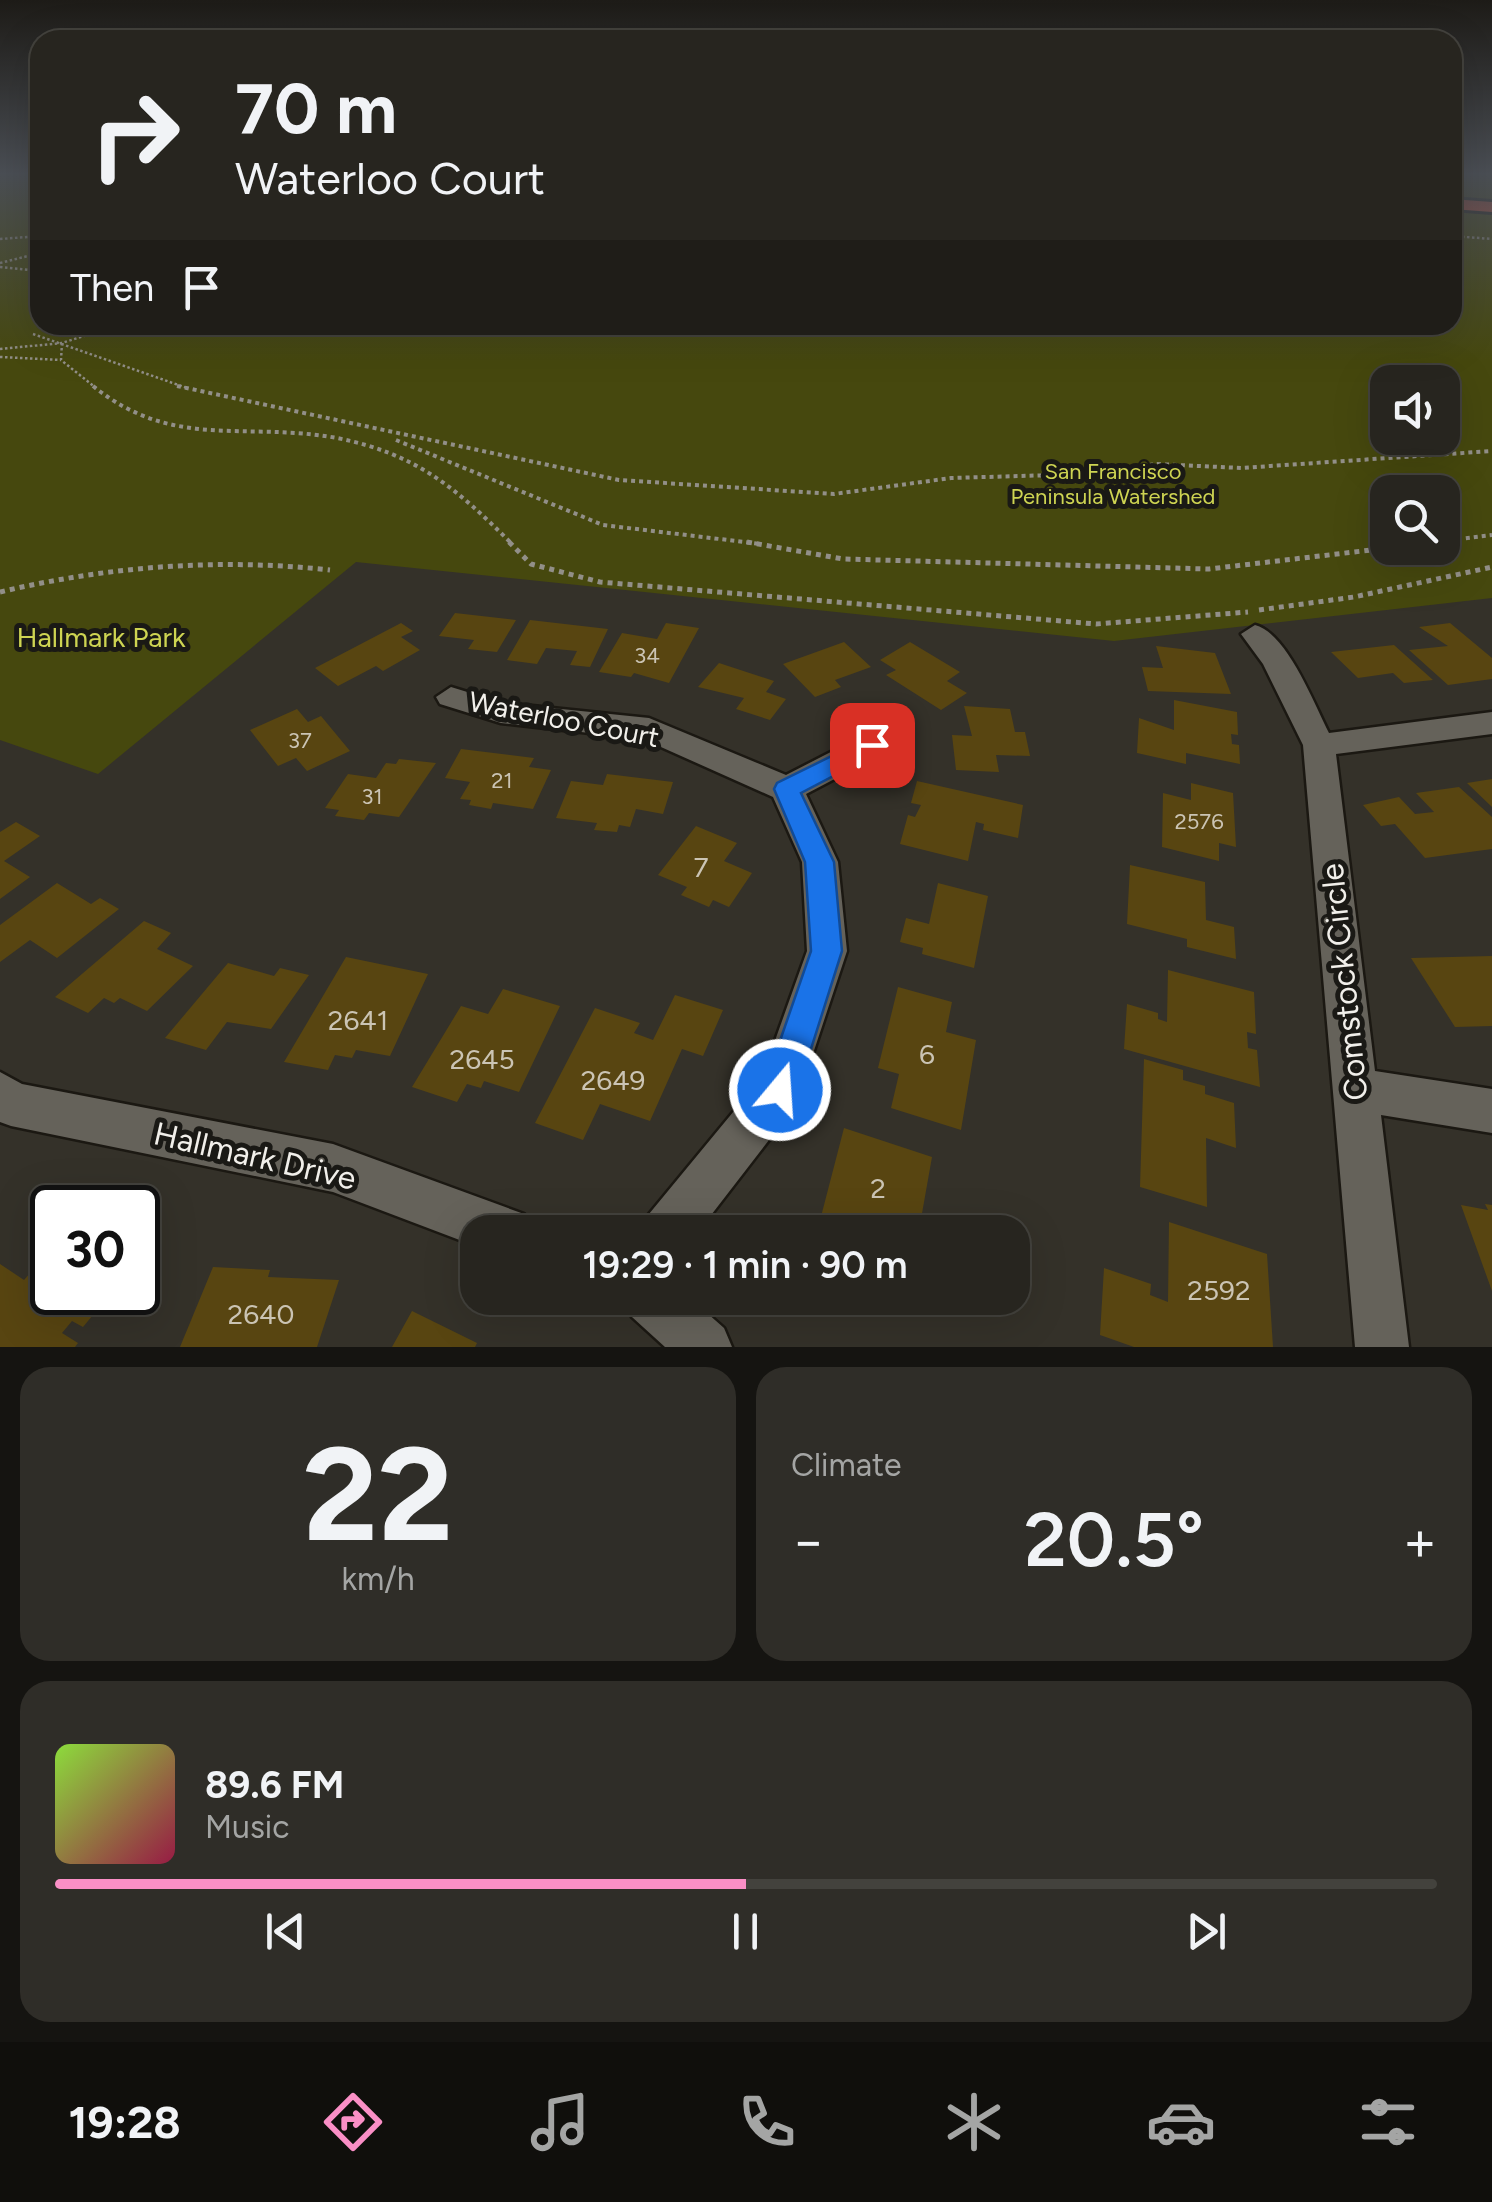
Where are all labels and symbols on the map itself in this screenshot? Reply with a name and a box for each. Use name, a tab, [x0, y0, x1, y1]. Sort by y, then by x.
park label: San Francisco Peninsula Watershed	[1011, 458, 1215, 510]
park label: Hallmark Park	[17, 620, 186, 654]
house number: 34	[634, 642, 660, 669]
street label: Waterloo Court	[466, 684, 662, 754]
pin	[830, 703, 915, 788]
house number: 37	[288, 727, 312, 754]
house number: 21	[491, 767, 513, 794]
house number: 31	[361, 783, 383, 810]
house number: 2576	[1174, 808, 1224, 835]
house number: 7	[693, 850, 709, 884]
street label: Comstock Circle	[1313, 862, 1375, 1102]
house number: 2641	[328, 1003, 388, 1037]
house number: 6	[919, 1037, 935, 1071]
position arrow	[728, 1038, 832, 1142]
house number: 2645	[450, 1042, 515, 1076]
house number: 2649	[581, 1063, 645, 1097]
street label: Hallmark Drive	[150, 1114, 360, 1198]
house number: 2	[870, 1171, 886, 1205]
speed limit sign: 30	[30, 1185, 160, 1315]
house number: 2592	[1187, 1273, 1251, 1307]
house number: 2640	[228, 1297, 294, 1331]

